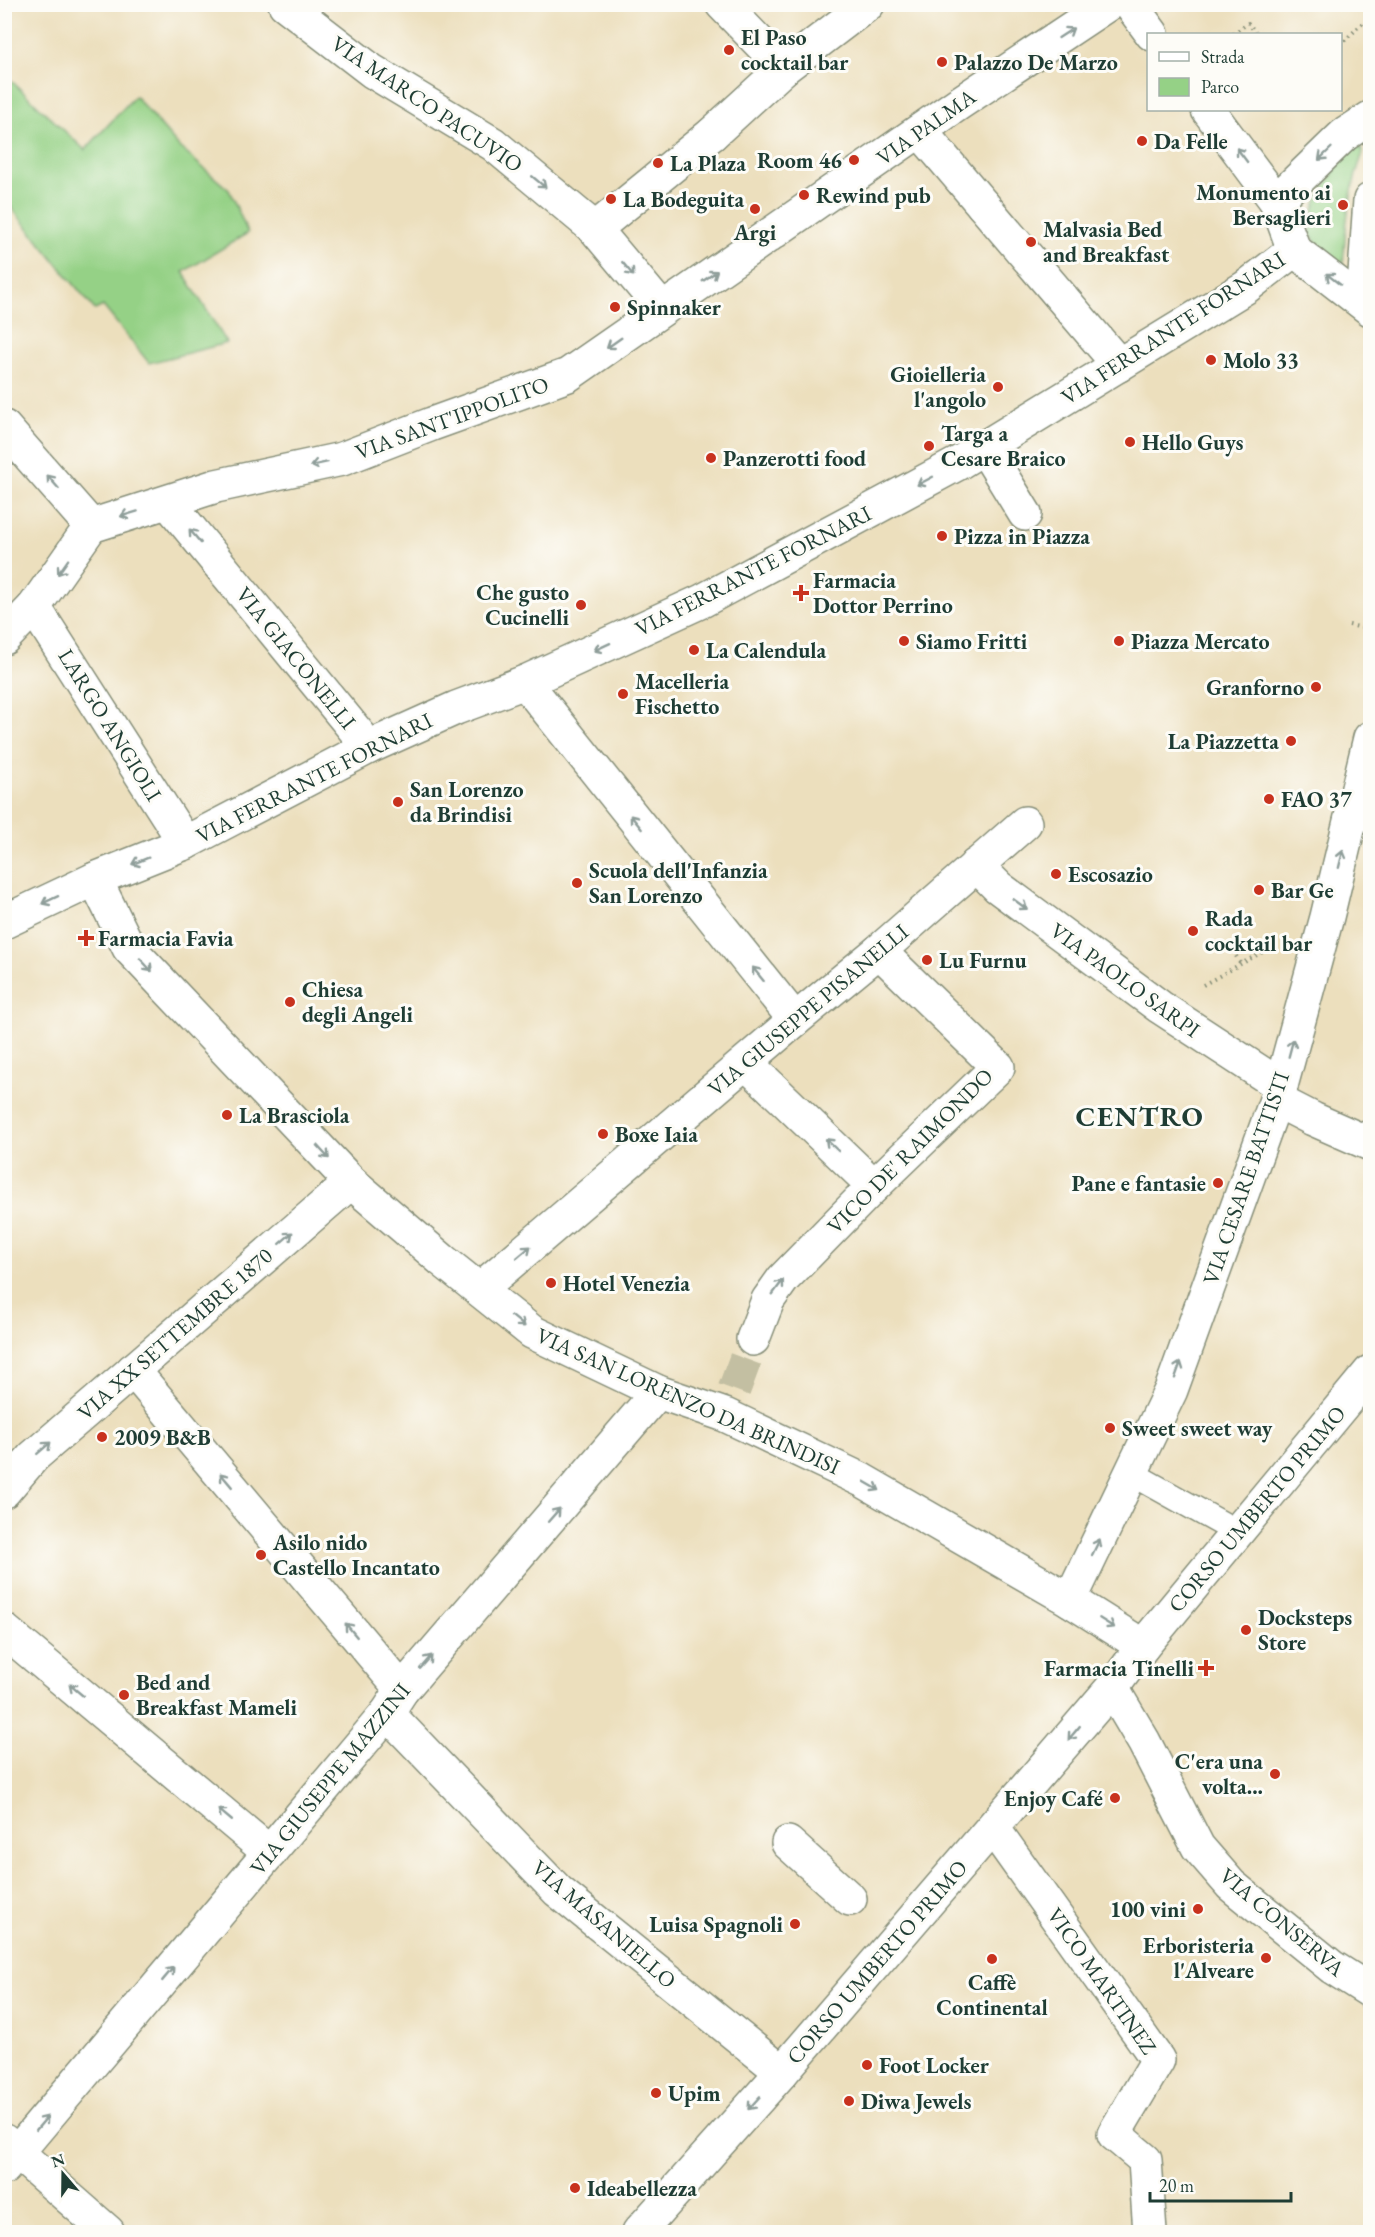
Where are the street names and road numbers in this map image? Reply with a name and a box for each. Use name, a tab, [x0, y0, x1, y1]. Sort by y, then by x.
street label: VIA MARCO PACUVIO	[326, 29, 528, 179]
street label: VIA PALMA	[871, 82, 982, 172]
street label: VIA FERRANTE FORNARI	[1055, 244, 1291, 411]
street label: VIA SANT'IPPOLITO	[351, 370, 553, 466]
street label: VIA FERRANTE FORNARI	[630, 498, 877, 643]
street label: VIA GIACONELLI	[230, 581, 363, 736]
street label: LARGO ANGIOLI	[52, 643, 169, 807]
street label: VIA FERRANTE FORNARI	[191, 705, 438, 850]
street label: VIA PAOLO SARPI	[1044, 916, 1206, 1044]
street label: VIA GIUSEPPE PISANELLI	[702, 917, 915, 1103]
street label: VICO DE' RAIMONDO	[821, 1062, 999, 1240]
street label: VIA CESARE BATTISTI	[1196, 1067, 1296, 1288]
street label: VIA XX SETTEMBRE 1870	[71, 1241, 279, 1427]
street label: VIA SAN LORENZO DA BRINDISI	[532, 1321, 845, 1481]
street label: CORSO UMBERTO PRIMO	[1162, 1399, 1352, 1619]
street label: VIA GIUSEPPE MAZZINI	[243, 1676, 417, 1881]
street label: VIA MASANIELLO	[526, 1853, 682, 1995]
street label: CORSO UMBERTO PRIMO	[780, 1854, 974, 2070]
street label: VIA CONSERVA	[1213, 1861, 1351, 1983]
street label: VICO MARTINEZ	[1041, 1902, 1163, 2060]

